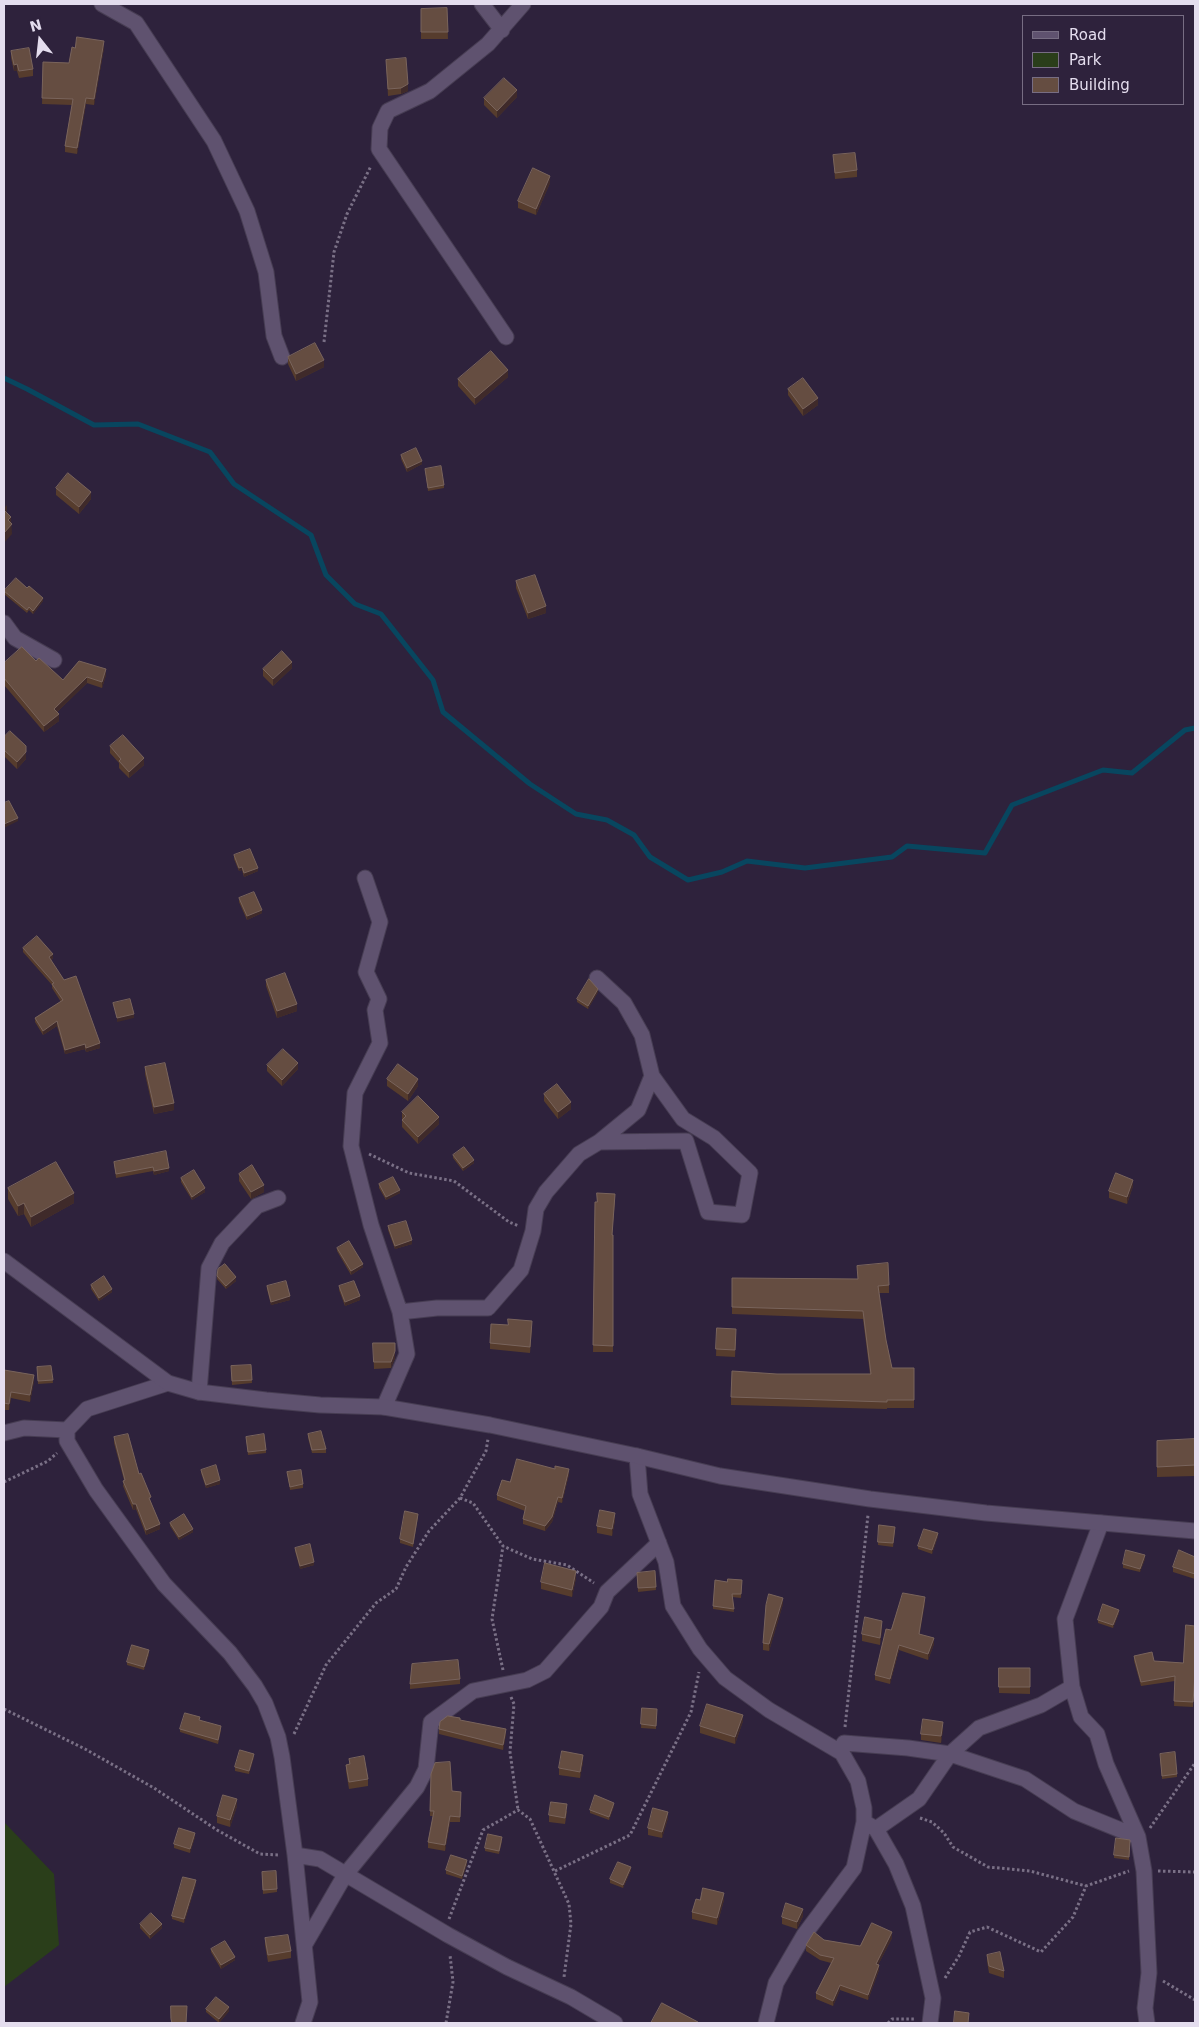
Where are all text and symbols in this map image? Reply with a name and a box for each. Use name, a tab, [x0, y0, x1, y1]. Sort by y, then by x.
north arrow	[15, 15, 65, 65]
legend	[1022, 15, 1184, 105]
text: N	[28, 16, 44, 35]
text: Road	[1069, 26, 1107, 44]
text: Park	[1069, 51, 1101, 69]
text: Building	[1069, 76, 1130, 94]

